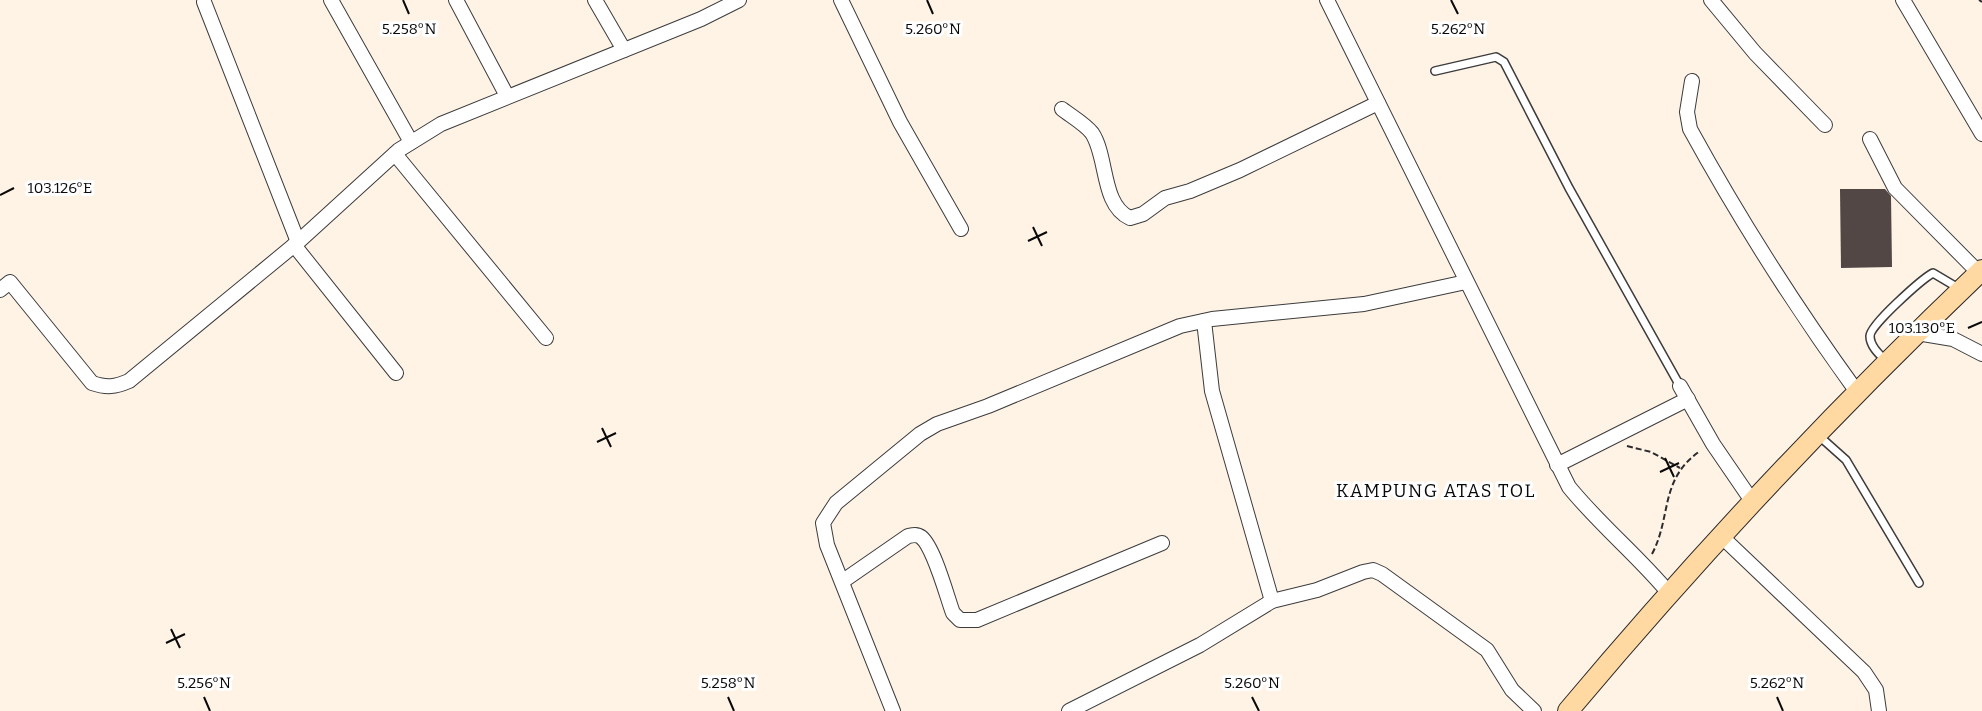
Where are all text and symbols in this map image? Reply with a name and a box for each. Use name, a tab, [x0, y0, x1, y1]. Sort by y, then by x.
text: 5.258°N	[382, 20, 436, 38]
text: 5.260°N	[905, 20, 961, 38]
text: 5.262°N	[1431, 20, 1485, 38]
text: 103.126°E	[28, 179, 92, 197]
text: 103.130°E	[1889, 319, 1955, 337]
district label: KAMPUNG ATAS TOL	[1336, 480, 1536, 502]
text: 5.256°N	[177, 674, 231, 692]
text: 5.258°N	[701, 674, 755, 692]
text: 5.260°N	[1224, 674, 1280, 692]
text: 5.262°N	[1750, 674, 1804, 692]

